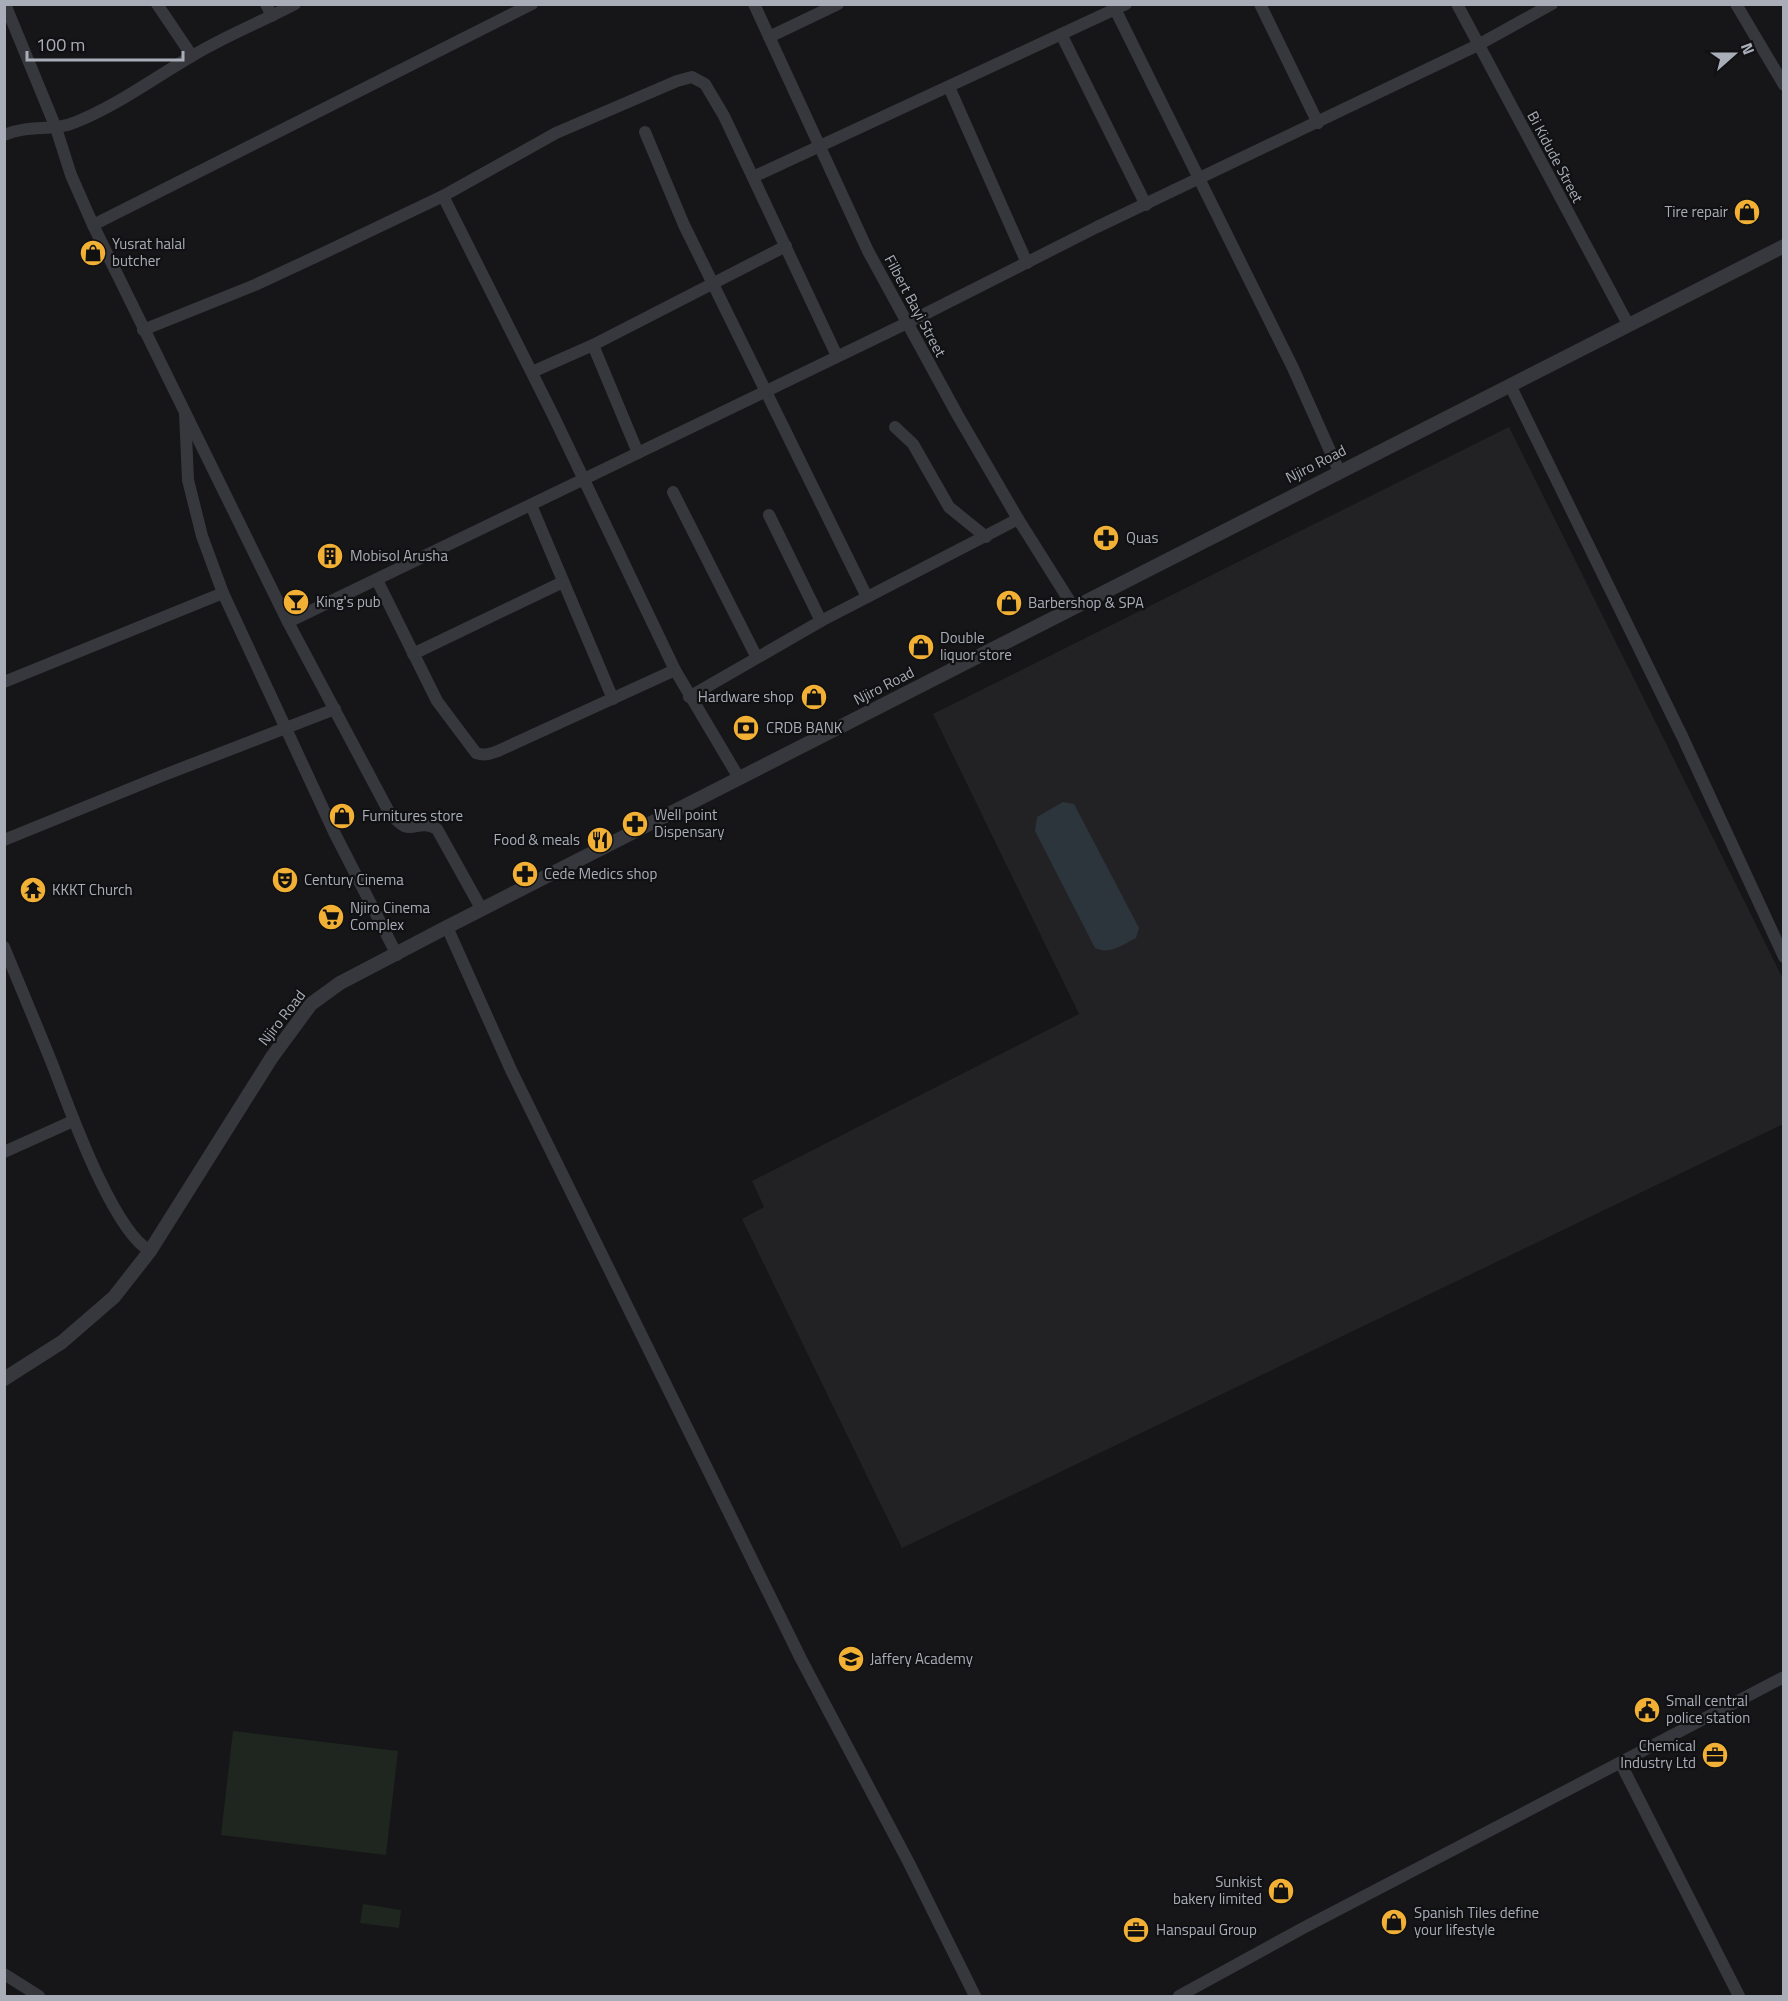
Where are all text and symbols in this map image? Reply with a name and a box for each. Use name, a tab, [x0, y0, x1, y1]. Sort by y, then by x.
scale bar	[27, 24, 183, 62]
north arrow	[1704, 24, 1764, 84]
text: 100 m	[36, 31, 85, 58]
text: N	[1735, 39, 1761, 58]
street label: Bi Kidude Street	[1522, 107, 1590, 207]
shop icon: Tire repair	[1732, 197, 1762, 227]
place label: Tire repair	[1664, 200, 1728, 223]
place label: Yusrat halal butcher	[112, 232, 185, 272]
shop icon: Yusrat halal butcher	[78, 238, 108, 268]
street label: Filbert Bayi Street	[879, 250, 952, 362]
street label: Njiro Road	[1281, 438, 1350, 489]
pharmacy icon: Quas	[1091, 523, 1121, 553]
place label: Quas	[1126, 526, 1158, 549]
building icon: Mobisol Arusha	[315, 541, 345, 571]
place label: Mobisol Arusha	[350, 544, 448, 567]
bar icon: King's pub	[281, 587, 311, 617]
shop icon: Barbershop & SPA	[994, 588, 1024, 618]
place label: King's pub	[316, 590, 381, 613]
place label: Barbershop & SPA	[1028, 591, 1144, 614]
place label: Double liquor store	[940, 626, 1012, 666]
shop icon: Double liquor store	[906, 632, 936, 662]
street label: Njiro Road	[849, 660, 918, 711]
shop icon: Hardware shop	[799, 682, 829, 712]
place label: Hardware shop	[698, 685, 794, 708]
bank icon: CRDB BANK	[731, 713, 761, 743]
place label: CRDB BANK	[766, 716, 843, 739]
shop icon: Furnitures store	[327, 801, 357, 831]
place label: Well point Dispensary	[654, 803, 724, 843]
place label: Furnitures store	[362, 804, 463, 827]
pharmacy icon: Well point Dispensary	[620, 809, 650, 839]
restaurant icon: Food & meals	[585, 825, 615, 855]
place label: Food & meals	[494, 828, 580, 851]
pharmacy icon: Cede Medics shop	[510, 859, 540, 889]
place label: Cede Medics shop	[544, 862, 657, 885]
theatre icon: Century Cinema	[270, 865, 300, 895]
place label: Century Cinema	[304, 868, 404, 891]
temple icon: KKKT Church	[18, 875, 48, 905]
place label: KKKT Church	[52, 878, 133, 901]
place label: Njiro Cinema Complex	[350, 896, 431, 936]
supermarket icon: Njiro Cinema Complex	[316, 902, 346, 932]
street label: Njiro Road	[252, 985, 311, 1051]
school or university icon: Jaffery Academy	[836, 1644, 866, 1674]
place label: Jaffery Academy	[870, 1647, 973, 1670]
place label: Small central police station	[1666, 1689, 1750, 1729]
public building icon: Small central police station	[1632, 1695, 1662, 1725]
place label: Chemical Industry Ltd	[1620, 1734, 1696, 1774]
office icon: Chemical Industry Ltd	[1700, 1740, 1730, 1770]
place label: Sunkist bakery limited	[1173, 1870, 1263, 1910]
shop icon: Sunkist bakery limited	[1266, 1876, 1296, 1906]
place label: Spanish Tiles define your lifestyle	[1414, 1901, 1539, 1941]
shop icon: Spanish Tiles define your lifestyle	[1379, 1907, 1409, 1937]
office icon: Hanspaul Group	[1121, 1915, 1151, 1945]
place label: Hanspaul Group	[1156, 1918, 1257, 1941]

